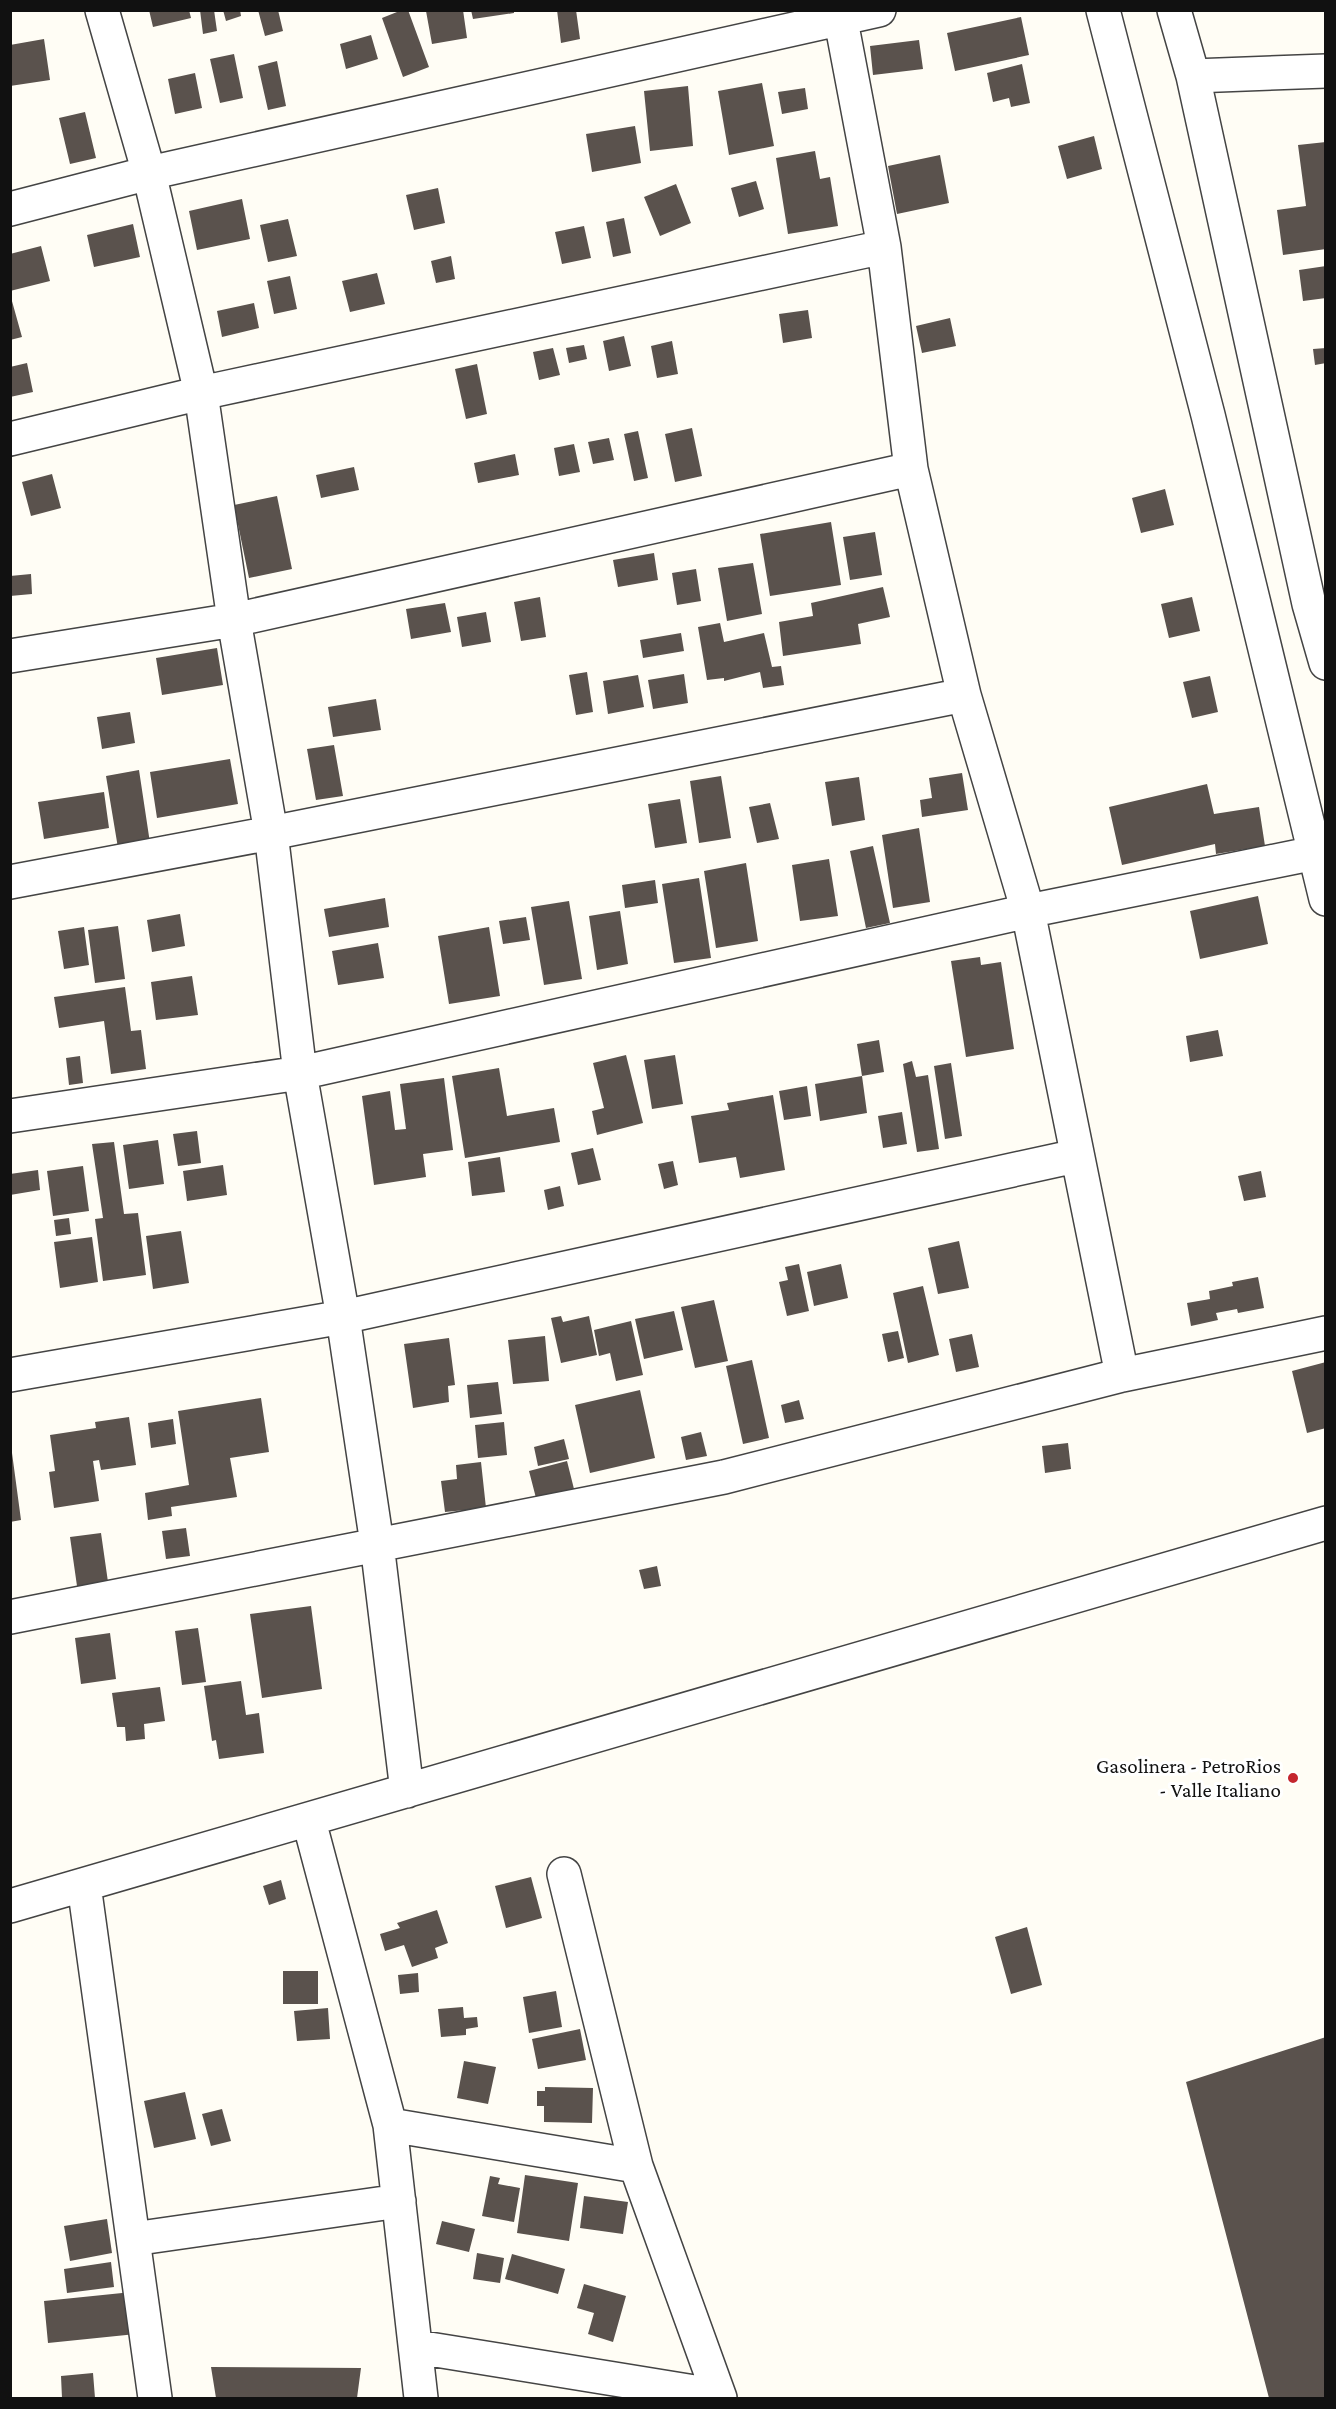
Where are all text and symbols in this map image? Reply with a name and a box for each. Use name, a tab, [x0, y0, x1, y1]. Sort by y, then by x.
place label: Gasolinera - PetroRios - Valle Italiano	[1096, 1754, 1281, 1802]
marker: Gasolinera - PetroRios - Valle Italiano	[1286, 1771, 1300, 1785]

